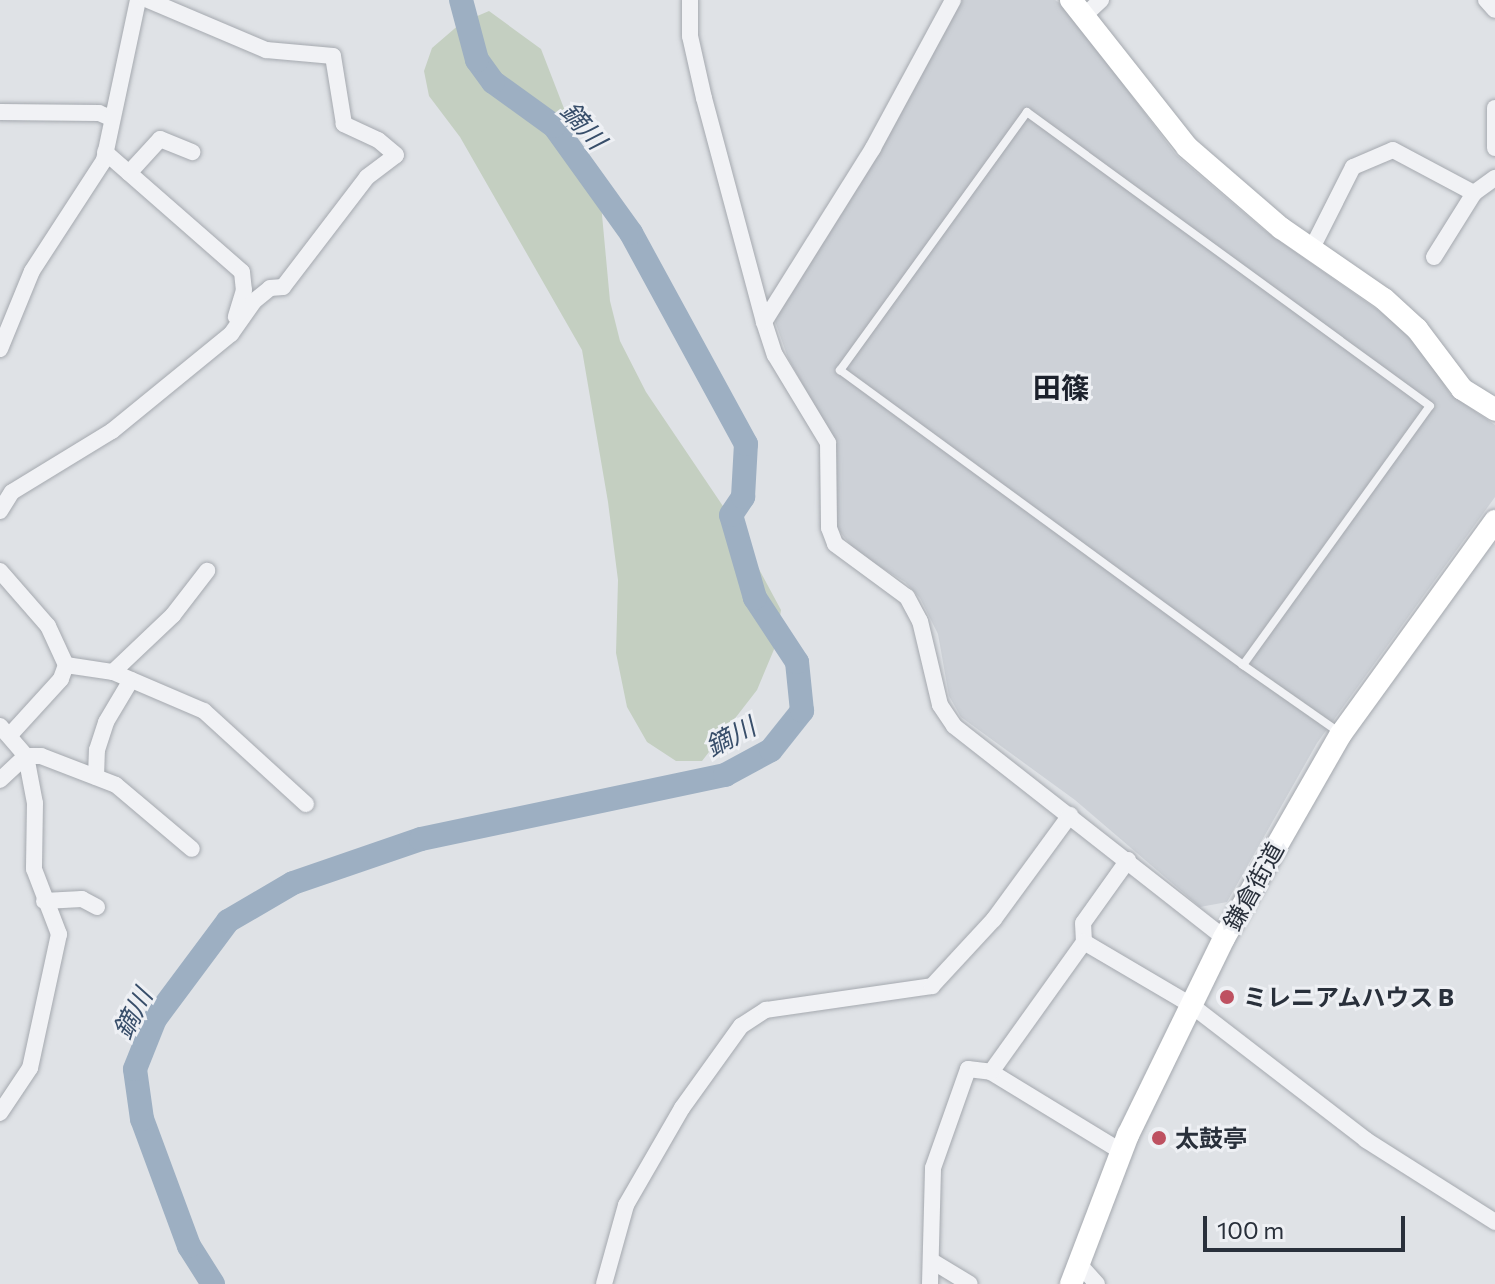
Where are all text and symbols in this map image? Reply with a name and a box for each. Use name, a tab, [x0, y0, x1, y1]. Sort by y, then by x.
water label: 鏑川	[555, 95, 613, 155]
district label: 田篠	[1033, 370, 1089, 404]
water label: 鏑川	[700, 710, 760, 762]
street label: 鎌倉街道	[1217, 837, 1289, 935]
water label: 鏑川	[106, 983, 158, 1043]
place label: ミレニアムハウス B	[1243, 983, 1455, 1011]
marker: ミレニアムハウス B	[1218, 988, 1236, 1006]
place label: 太鼓亭	[1175, 1124, 1247, 1152]
marker: 太鼓亭	[1150, 1129, 1168, 1147]
scale bar	[1207, 1200, 1409, 1250]
text: 100 m	[1217, 1215, 1284, 1244]

